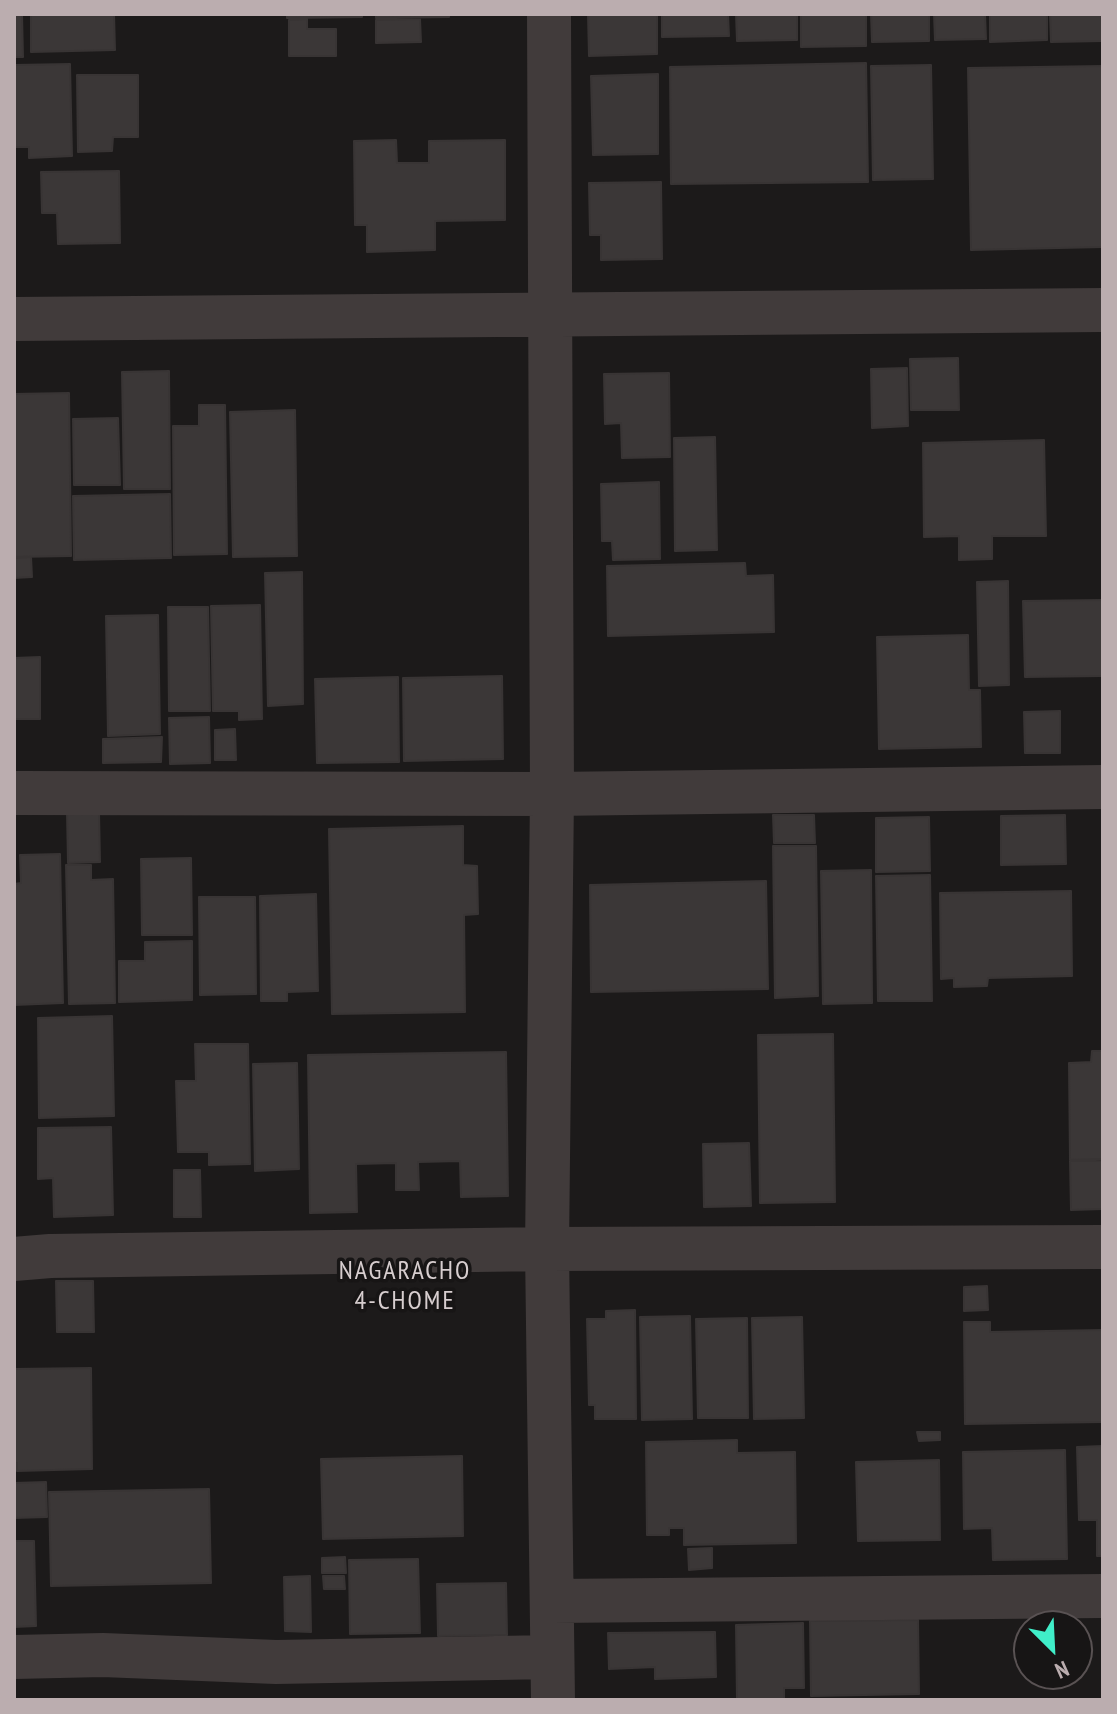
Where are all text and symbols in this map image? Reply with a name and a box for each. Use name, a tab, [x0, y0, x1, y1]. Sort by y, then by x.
district label: NAGARACHO 4-CHOME	[339, 1256, 471, 1318]
north arrow	[1013, 1610, 1093, 1690]
text: N	[1051, 1655, 1073, 1685]

